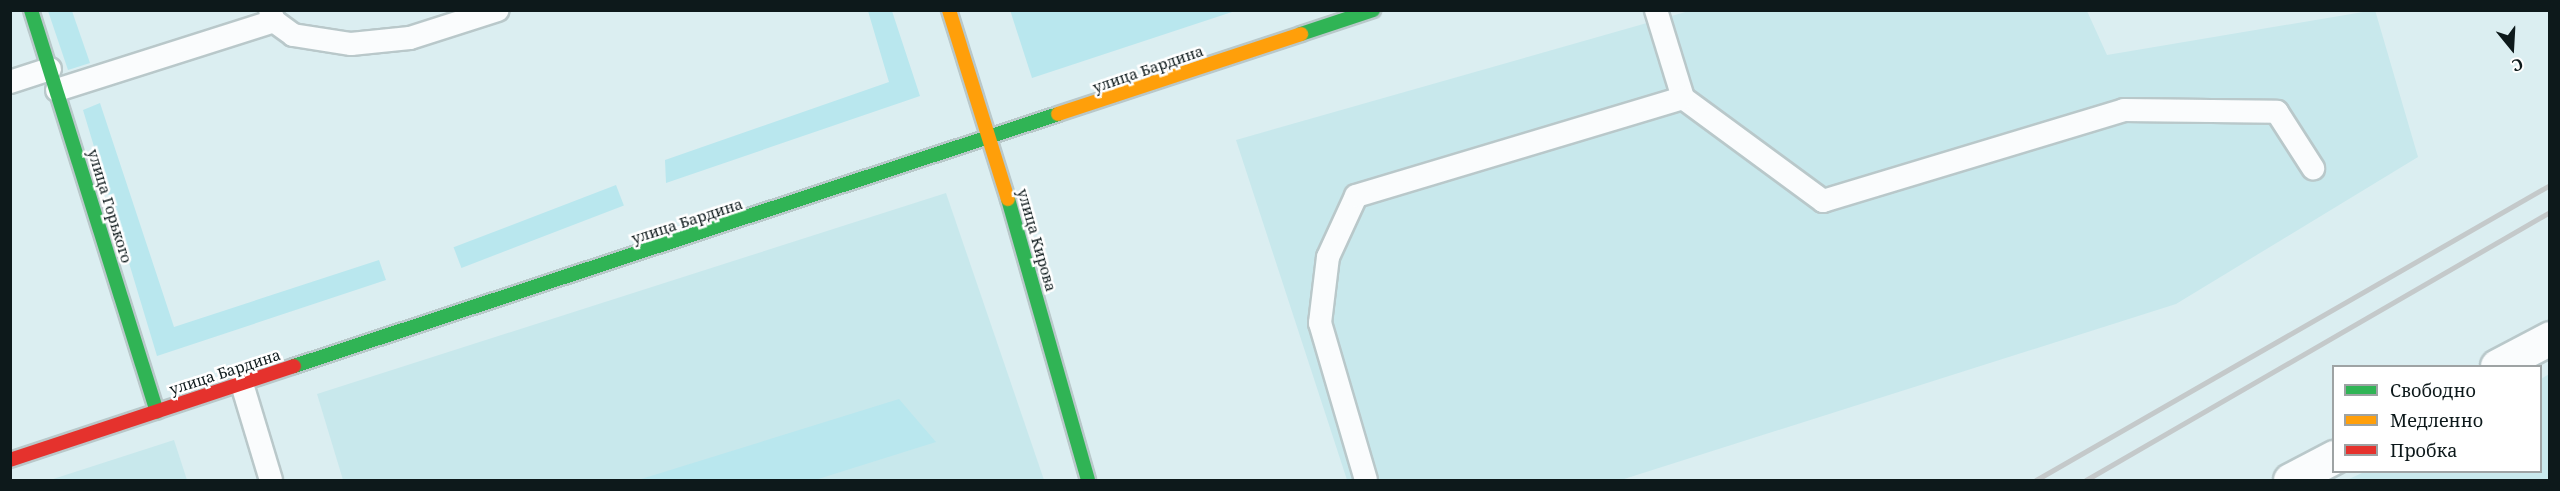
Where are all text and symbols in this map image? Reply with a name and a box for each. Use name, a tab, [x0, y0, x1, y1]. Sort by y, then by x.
north arrow	[2482, 18, 2542, 78]
street label: улица Бардина	[1090, 42, 1206, 96]
text: С	[2509, 53, 2526, 77]
street label: улица Горького	[84, 147, 136, 265]
street label: улица Кирова	[1014, 187, 1060, 293]
street label: улица Бардина	[629, 195, 745, 247]
street label: улица Бардина	[167, 346, 283, 398]
legend	[2332, 365, 2542, 473]
text: Свободно	[2390, 378, 2476, 402]
text: Медленно	[2390, 408, 2483, 432]
text: Пробка	[2390, 438, 2457, 462]

